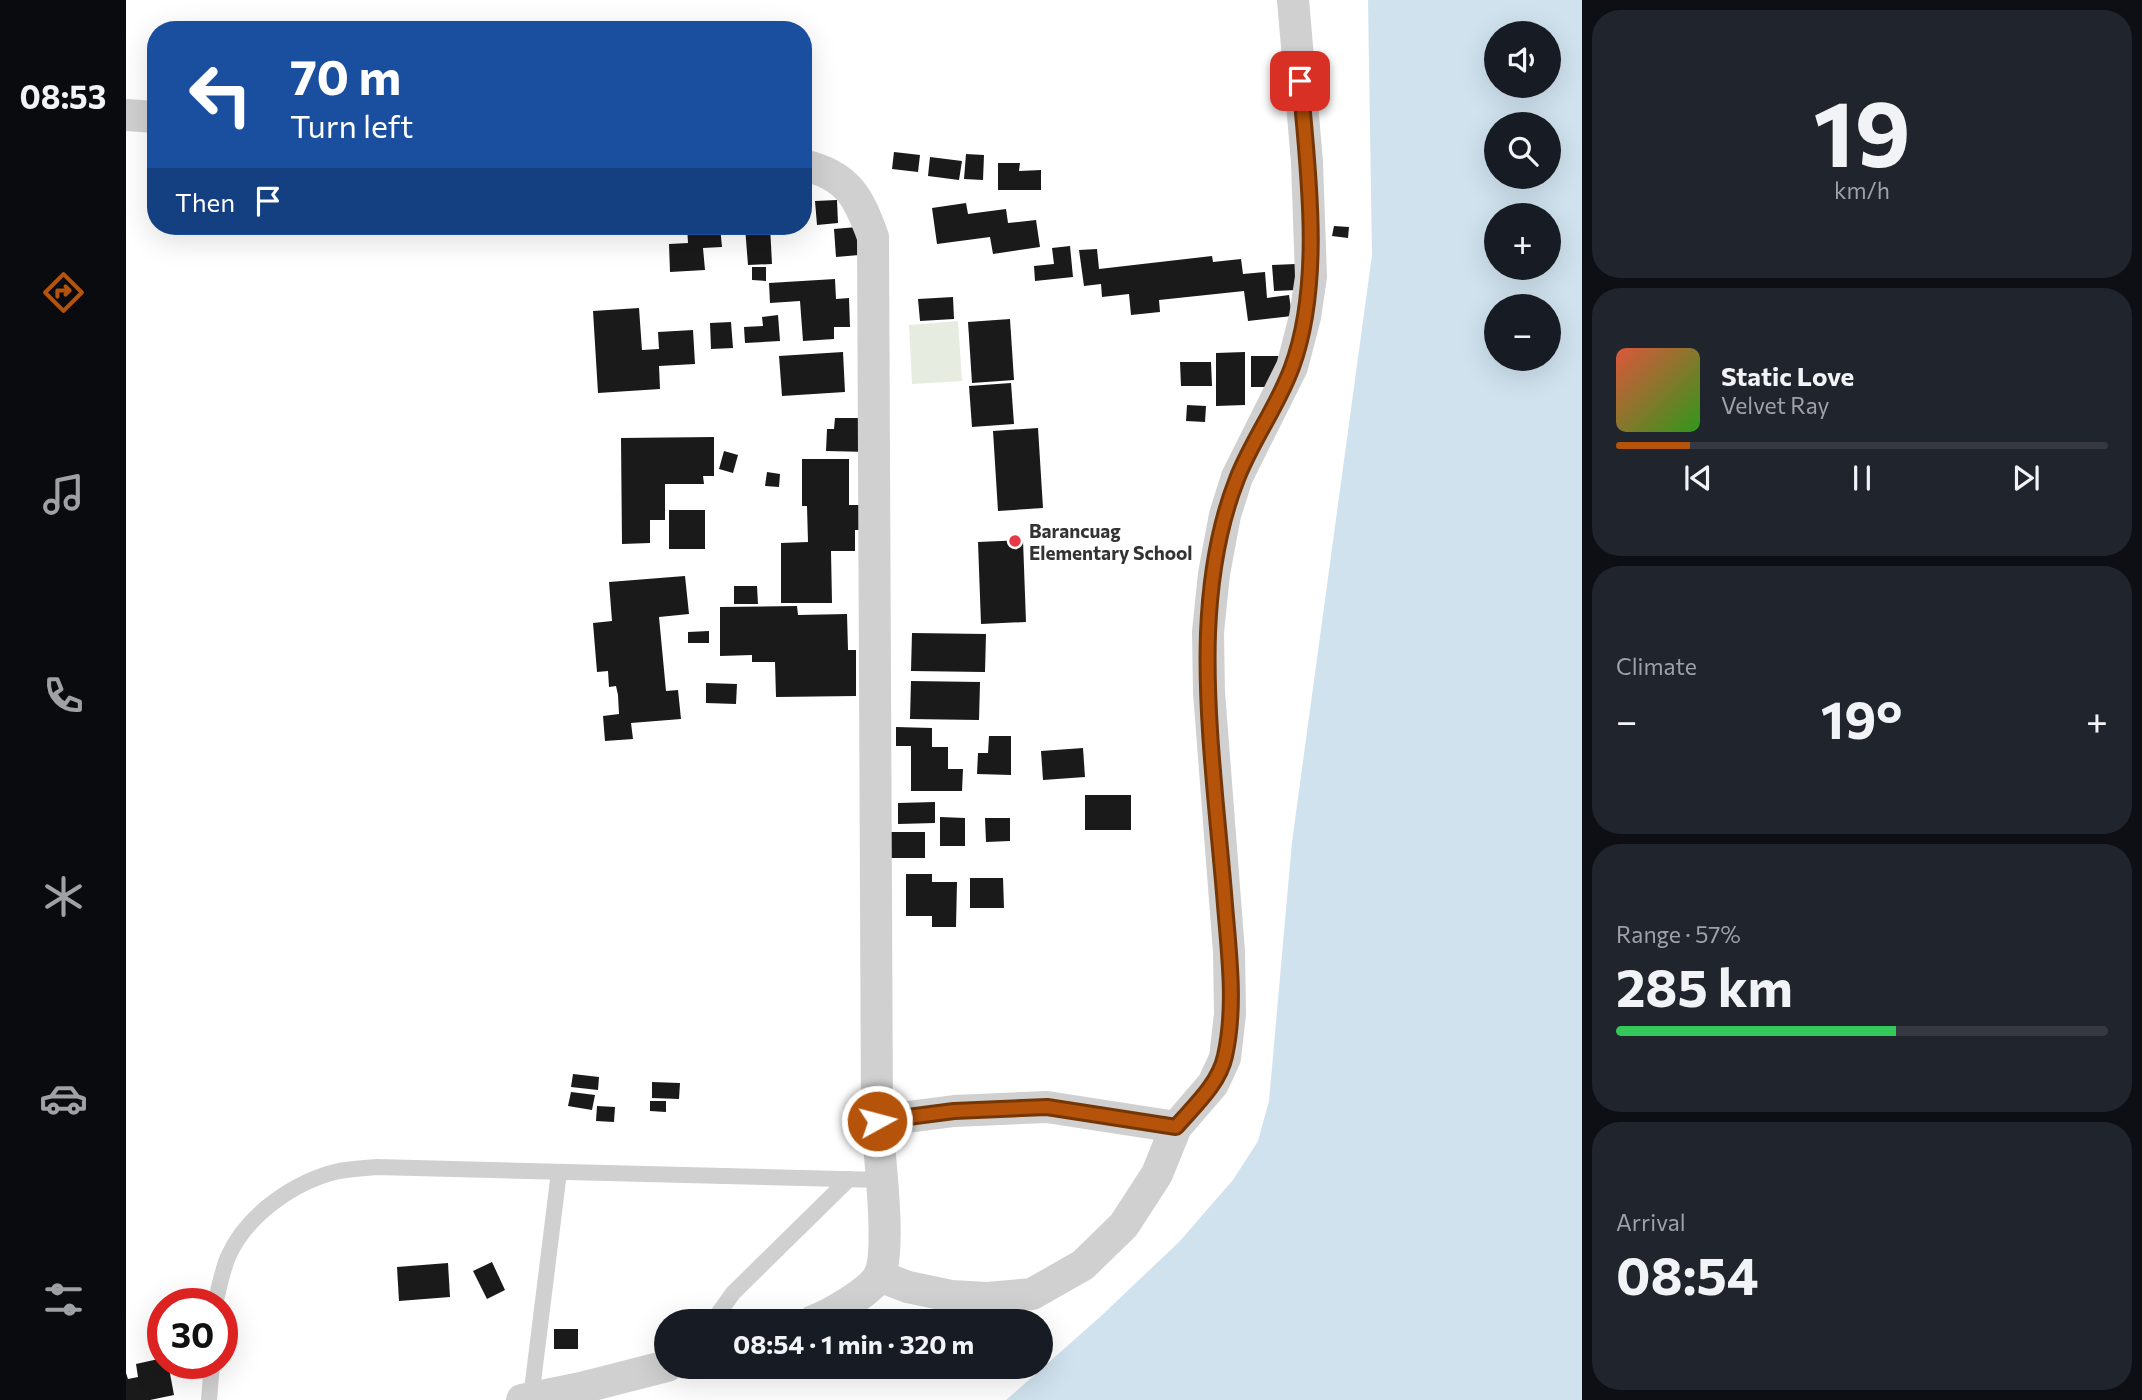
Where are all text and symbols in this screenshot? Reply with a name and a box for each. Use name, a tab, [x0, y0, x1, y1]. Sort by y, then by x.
map controls	[1484, 21, 1561, 371]
button: sound	[1484, 21, 1561, 98]
text: 70 m	[290, 45, 401, 105]
icon: left	[175, 49, 266, 140]
pin	[1270, 51, 1330, 111]
icon: arrive	[1281, 62, 1319, 100]
text: 19	[1813, 74, 1911, 186]
text: 08:53	[20, 76, 106, 116]
text: Turn left	[290, 105, 414, 145]
button: search	[1484, 112, 1561, 189]
text: km/h	[1834, 176, 1890, 204]
icon: arrive	[249, 182, 287, 220]
text: Then	[175, 186, 235, 217]
button: +	[1484, 203, 1561, 280]
icon: directions	[39, 268, 88, 317]
button: −	[1484, 294, 1561, 371]
text: Static Love	[1721, 360, 1854, 391]
text: Velvet Ray	[1721, 391, 1829, 419]
icon: previous	[1679, 459, 1717, 497]
icon: pause	[1843, 459, 1881, 497]
icon: next	[2007, 459, 2045, 497]
icon: music	[39, 470, 88, 519]
place label: Barancuag Elementary School	[1029, 519, 1193, 564]
marker: Barancuag Elementary School	[1007, 533, 1023, 549]
text: Climate	[1616, 652, 1697, 680]
icon: phone	[39, 671, 88, 720]
text: 19°	[1821, 686, 1902, 750]
text: −	[1616, 696, 1638, 743]
text: +	[2086, 696, 2108, 743]
icon: climate	[39, 872, 88, 921]
text: Range · 57%	[1616, 920, 1741, 948]
text: 285 km	[1616, 954, 1793, 1018]
icon: car	[39, 1074, 88, 1123]
position arrow	[840, 1084, 914, 1158]
text: Arrival	[1616, 1208, 1686, 1236]
text: 08:54	[1616, 1242, 1759, 1306]
icon: filters	[39, 1275, 88, 1324]
speed limit sign: 30	[147, 1288, 238, 1379]
text: 08:54 · 1 min · 320 m	[733, 1328, 974, 1359]

